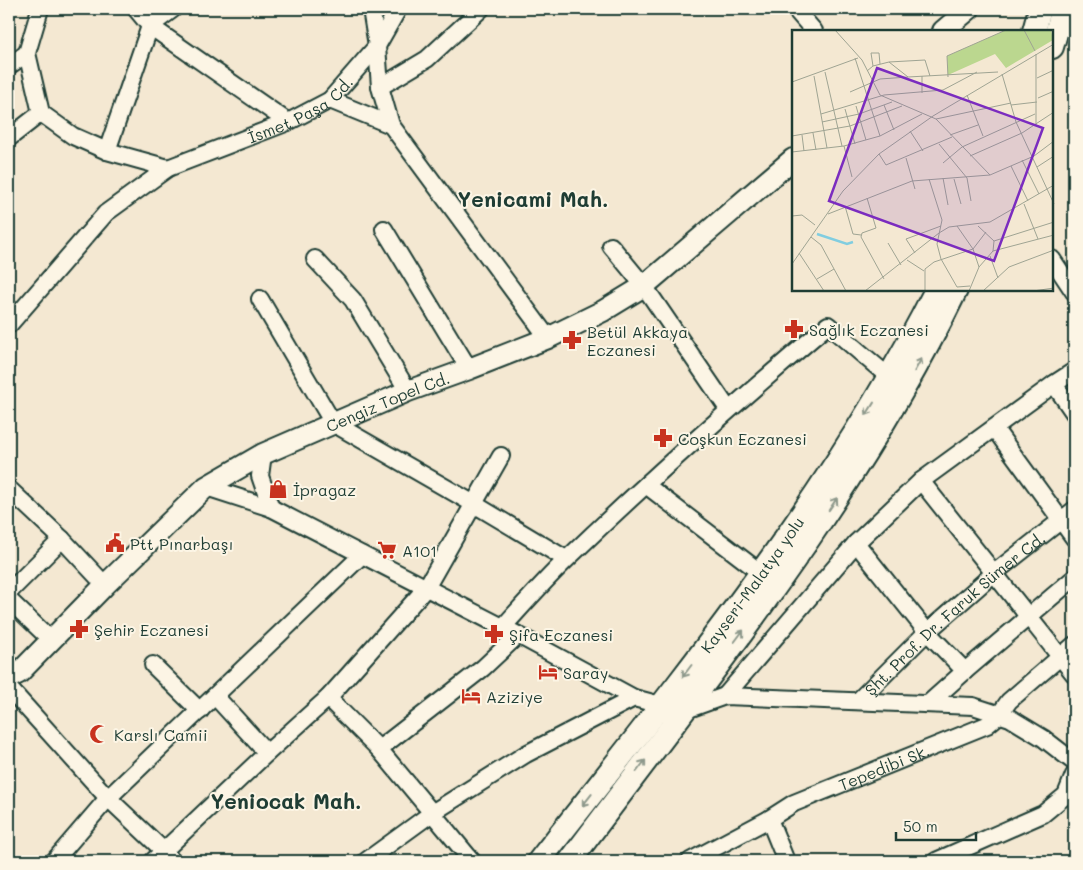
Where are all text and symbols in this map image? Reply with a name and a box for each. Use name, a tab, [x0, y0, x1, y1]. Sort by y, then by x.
inset map	[792, 30, 1053, 291]
street label: İsmet Paşa Cd.	[244, 72, 357, 147]
district label: Yenicami Mah.	[458, 185, 608, 212]
pharmacy icon: Sağlık Eczanesi	[783, 318, 805, 340]
place label: Sağlık Eczanesi	[809, 319, 929, 340]
place label: Betül Akkaya Eczanesi	[587, 321, 688, 360]
pharmacy icon: Betül Akkaya Eczanesi	[561, 329, 583, 351]
one-way arrow	[913, 359, 923, 373]
street label: Cengiz Topel Cd.	[322, 366, 452, 436]
one-way arrow	[864, 402, 875, 416]
pharmacy icon: Coşkun Eczanesi	[652, 427, 674, 449]
place label: Coşkun Eczanesi	[678, 428, 807, 449]
shop icon: İpragaz	[267, 478, 289, 500]
place label: İpragaz	[293, 479, 356, 500]
one-way arrow	[828, 497, 838, 511]
street label: Kayseri-Malatya yolu	[695, 512, 808, 657]
street label: Şht. Prof. Dr. Faruk Sümer Cd.	[859, 527, 1049, 700]
public building icon: Ptt Pınarbaşı	[104, 532, 126, 554]
place label: Ptt Pınarbaşı	[130, 533, 234, 554]
supermarket icon: A101	[376, 539, 398, 561]
place label: A101	[402, 540, 437, 561]
pharmacy icon: Şehir Eczanesi	[68, 618, 90, 640]
place label: Şehir Eczanesi	[94, 619, 209, 640]
pharmacy icon: Şifa Eczanesi	[483, 623, 505, 645]
place label: Şifa Eczanesi	[509, 624, 613, 645]
one-way arrow	[734, 629, 744, 643]
hotel icon: Saray	[537, 661, 559, 683]
place label: Saray	[563, 662, 608, 683]
one-way arrow	[682, 664, 692, 678]
hotel icon: Aziziye	[460, 685, 482, 707]
place label: Aziziye	[486, 686, 543, 707]
mosque icon: Karslı Camii	[88, 723, 110, 745]
place label: Karslı Camii	[114, 724, 208, 745]
street label: Tepedibi Sk.	[835, 739, 932, 794]
one-way arrow	[636, 760, 647, 773]
district label: Yeniocak Mah.	[210, 787, 362, 814]
one-way arrow	[582, 793, 593, 806]
scale bar	[896, 810, 976, 842]
text: 50 m	[903, 816, 938, 836]

